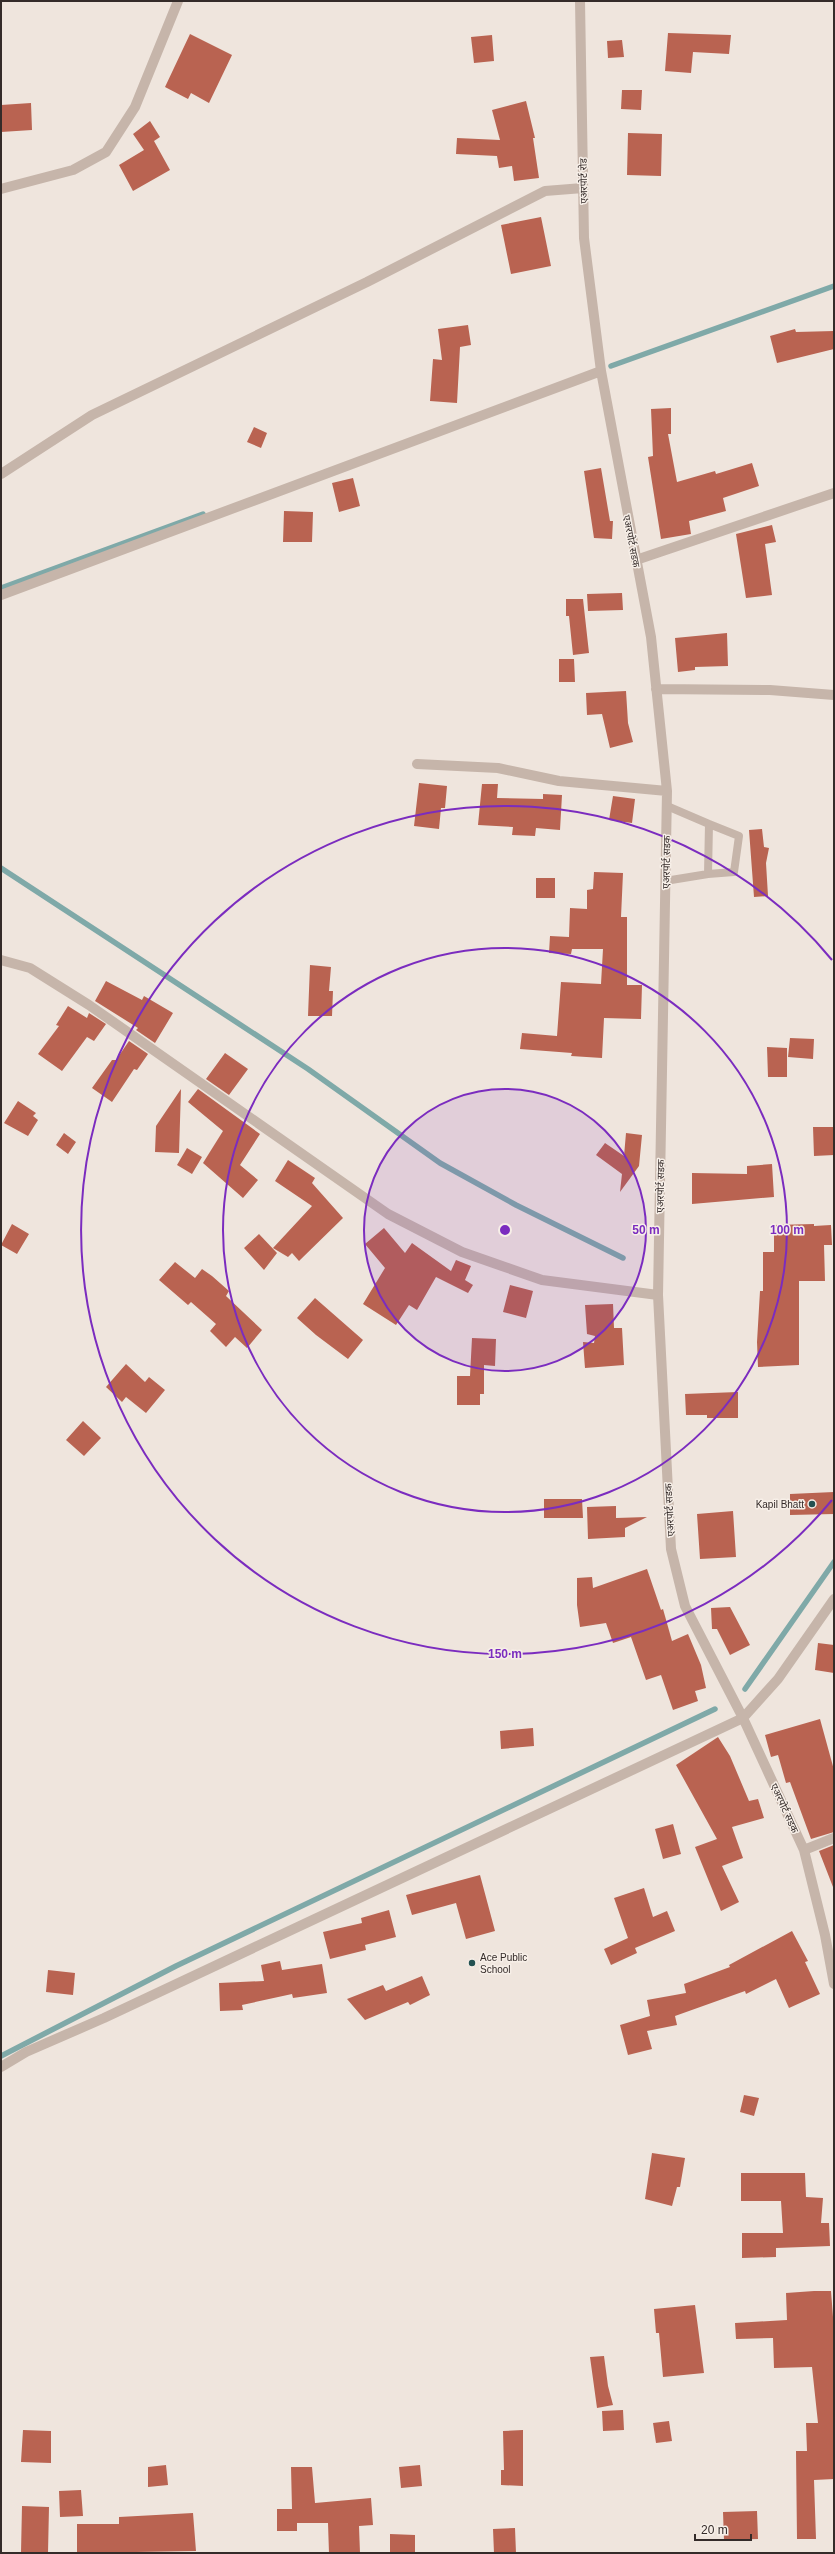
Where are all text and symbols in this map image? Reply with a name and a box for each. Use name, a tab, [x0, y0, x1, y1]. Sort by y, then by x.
street label: एअरपोर्ट रोड	[578, 158, 589, 204]
street label: एअरपोर्ट सडक	[621, 514, 642, 569]
street label: एअरपोर्ट सडक	[661, 835, 672, 889]
street label: एअरपोर्ट सडक	[655, 1159, 666, 1213]
centre of rings	[498, 1223, 512, 1237]
text: 50 m	[632, 1223, 660, 1237]
text: 100 m	[770, 1223, 804, 1237]
street label: एअरपोर्ट सडक	[663, 1483, 676, 1537]
place label: Kapil Bhatt	[756, 1499, 804, 1510]
marker: Kapil Bhatt	[807, 1499, 817, 1509]
text: 150 m	[488, 1647, 522, 1661]
street label: एअरपोर्ट सडक	[768, 1782, 801, 1835]
place label: Ace Public School	[480, 1952, 527, 1975]
marker: Ace Public School	[467, 1958, 477, 1968]
scale bar	[695, 2516, 751, 2542]
text: 20 m	[701, 2523, 728, 2537]

